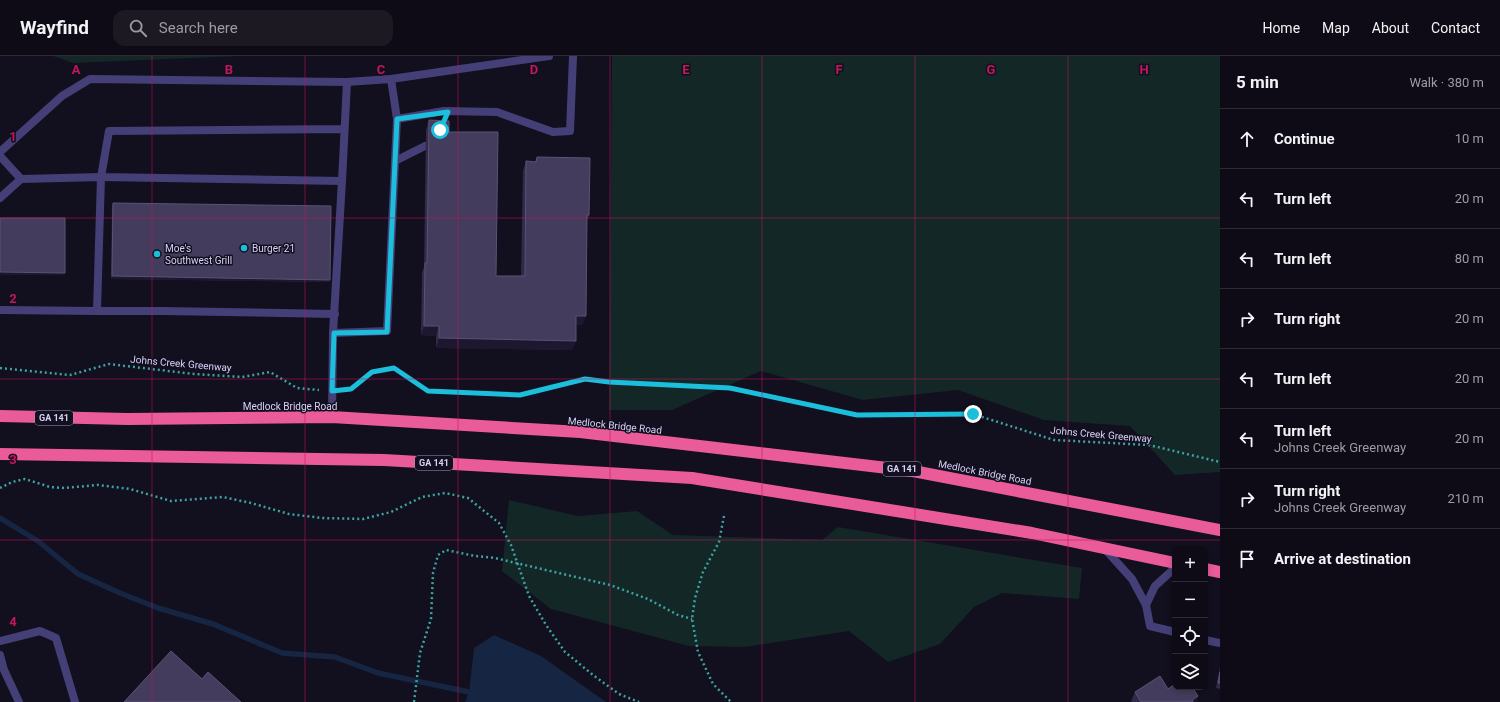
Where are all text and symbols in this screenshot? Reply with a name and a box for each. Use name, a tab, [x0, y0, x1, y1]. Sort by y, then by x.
search box	[113, 10, 393, 46]
text: Wayfind	[20, 16, 89, 39]
icon: search	[127, 17, 149, 39]
text: Search here	[159, 19, 238, 37]
text: Home	[1262, 20, 1300, 36]
text: Map	[1322, 20, 1350, 36]
text: About	[1372, 20, 1409, 36]
text: Contact	[1431, 20, 1480, 36]
text: A	[72, 62, 81, 77]
text: B	[225, 62, 233, 77]
text: C	[377, 62, 386, 77]
text: D	[530, 62, 538, 77]
text: E	[682, 62, 690, 77]
text: F	[835, 62, 843, 77]
text: G	[987, 62, 996, 77]
text: H	[1139, 62, 1149, 77]
text: 5 min	[1236, 72, 1279, 92]
text: Walk · 380 m	[1409, 75, 1484, 90]
route start	[431, 121, 449, 139]
icon: ahead	[1236, 128, 1258, 150]
text: 1	[9, 129, 17, 144]
text: Continue	[1274, 130, 1335, 148]
text: 10 m	[1455, 131, 1484, 146]
icon: left	[1236, 188, 1258, 210]
text: Turn left	[1274, 190, 1331, 208]
text: 20 m	[1455, 191, 1484, 206]
place label: Moe's Southwest Grill	[165, 243, 232, 266]
marker: Burger 21	[239, 243, 249, 253]
place label: Burger 21	[252, 243, 295, 254]
icon: left	[1236, 248, 1258, 270]
marker: Moe's Southwest Grill	[152, 249, 162, 259]
text: Turn left	[1274, 250, 1331, 268]
text: 80 m	[1455, 251, 1484, 266]
text: 2	[9, 291, 17, 306]
icon: right	[1236, 308, 1258, 330]
text: Turn right	[1274, 310, 1340, 328]
text: 20 m	[1455, 311, 1484, 326]
street label: Johns Creek Greenway	[130, 354, 232, 373]
icon: left	[1236, 368, 1258, 390]
text: Turn left	[1274, 370, 1331, 388]
text: 20 m	[1455, 371, 1484, 386]
street label: Medlock Bridge Road	[243, 401, 337, 412]
route end	[964, 405, 982, 423]
road number: GA 141	[35, 411, 73, 425]
street label: Medlock Bridge Road	[567, 415, 663, 436]
text: Turn left	[1274, 422, 1331, 440]
street label: Johns Creek Greenway	[1050, 425, 1152, 444]
icon: left	[1236, 428, 1258, 450]
text: 20 m	[1455, 431, 1484, 446]
text: Johns Creek Greenway	[1274, 440, 1406, 455]
text: 3	[9, 452, 17, 467]
road number: GA 141	[415, 456, 453, 470]
street label: Medlock Bridge Road	[937, 458, 1032, 487]
road number: GA 141	[883, 462, 921, 476]
text: Turn right	[1274, 482, 1340, 500]
icon: right	[1236, 488, 1258, 510]
text: 210 m	[1447, 491, 1484, 506]
text: Johns Creek Greenway	[1274, 500, 1406, 515]
map controls	[1172, 546, 1208, 690]
button: +	[1172, 546, 1208, 582]
icon: arrive	[1236, 548, 1258, 570]
text: Arrive at destination	[1274, 550, 1411, 568]
button: −	[1172, 582, 1208, 618]
text: 4	[9, 614, 17, 629]
button: locate	[1172, 618, 1208, 654]
button: layers	[1172, 654, 1208, 690]

